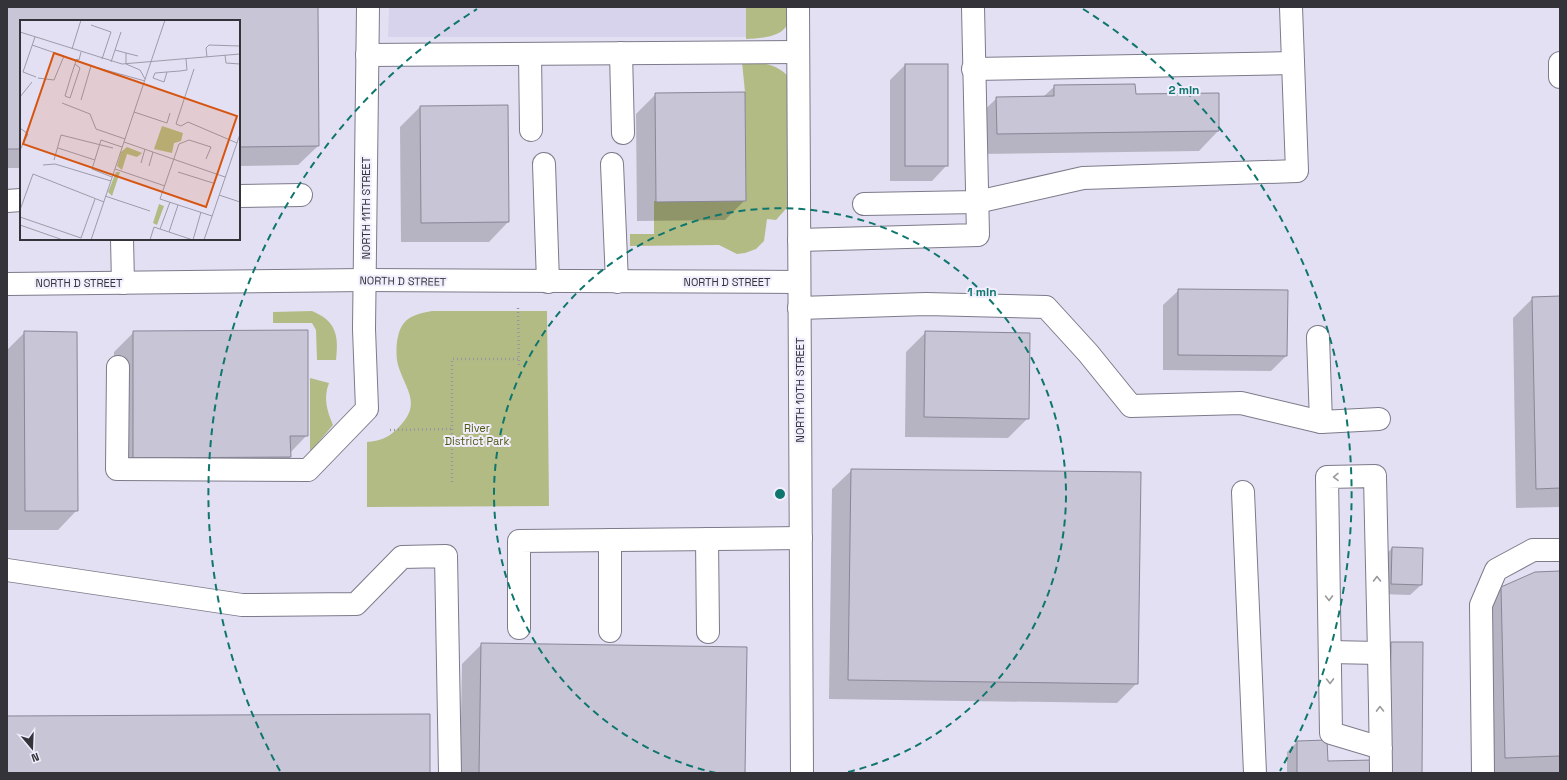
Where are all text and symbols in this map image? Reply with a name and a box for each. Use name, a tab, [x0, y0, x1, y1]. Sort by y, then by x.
inset map	[20, 20, 240, 240]
text: 2 min	[1168, 82, 1200, 98]
street label: NORTH 11TH STREET	[359, 156, 373, 259]
street label: NORTH D STREET	[359, 273, 447, 289]
street label: NORTH D STREET	[684, 275, 771, 289]
street label: NORTH D STREET	[36, 276, 123, 290]
text: 1 min	[967, 284, 997, 300]
street label: NORTH 10TH STREET	[793, 337, 807, 442]
park label: River District Park	[445, 421, 509, 448]
one-way arrow	[1333, 473, 1339, 481]
centre of rings	[773, 487, 787, 501]
one-way arrow	[1373, 576, 1382, 582]
one-way arrow	[1325, 595, 1333, 601]
one-way arrow	[1326, 678, 1334, 684]
one-way arrow	[1376, 706, 1384, 712]
north arrow	[12, 728, 52, 768]
text: N	[29, 750, 41, 765]

